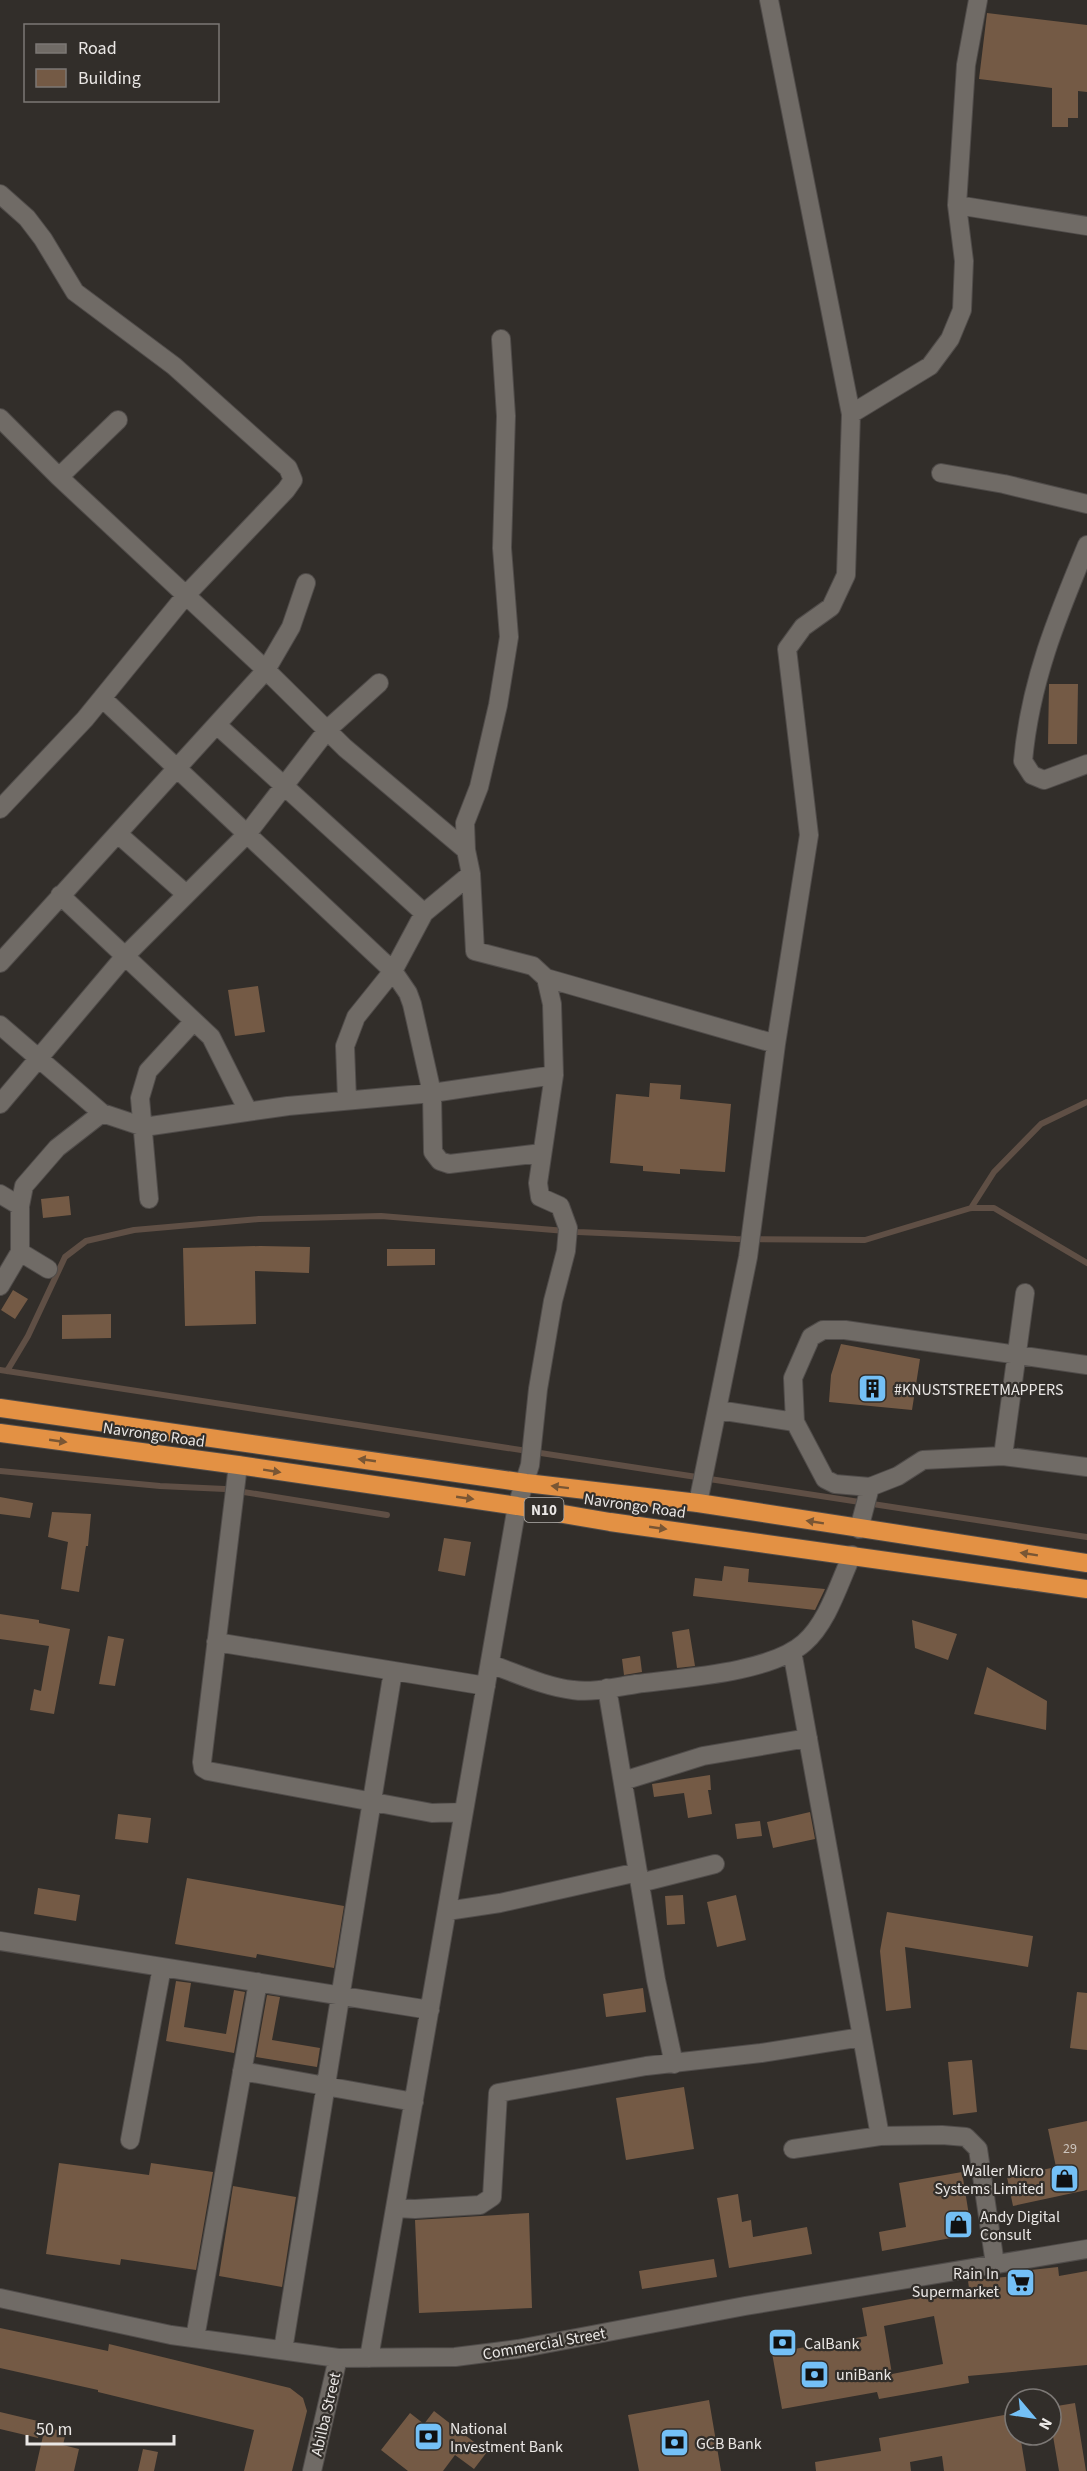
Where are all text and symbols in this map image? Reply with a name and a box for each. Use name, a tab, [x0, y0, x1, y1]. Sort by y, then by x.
legend	[24, 24, 219, 102]
text: Road	[78, 36, 117, 61]
text: Building	[78, 66, 141, 91]
building icon: #KNUSTSTREETMAPPERS	[857, 1373, 889, 1405]
place label: #KNUSTSTREETMAPPERS	[894, 1379, 1064, 1401]
street label: Navrongo Road	[101, 1417, 206, 1453]
one-way arrow	[49, 1437, 68, 1446]
one-way arrow	[357, 1456, 376, 1465]
one-way arrow	[263, 1466, 282, 1475]
one-way arrow	[550, 1482, 569, 1492]
street label: Navrongo Road	[582, 1488, 687, 1524]
one-way arrow	[456, 1494, 475, 1503]
road number: N10	[524, 1498, 564, 1522]
one-way arrow	[806, 1518, 825, 1527]
one-way arrow	[648, 1524, 667, 1533]
one-way arrow	[1020, 1549, 1039, 1558]
house number: 29	[1063, 2139, 1077, 2159]
place label: Waller Micro Systems Limited	[934, 2160, 1044, 2200]
shop icon: Waller Micro Systems Limited	[1049, 2163, 1081, 2195]
place label: Andy Digital Consult	[980, 2206, 1060, 2246]
shop icon: Andy Digital Consult	[943, 2209, 975, 2241]
place label: Rain In Supermarket	[912, 2263, 1000, 2303]
supermarket icon: Rain In Supermarket	[1004, 2266, 1036, 2298]
street label: Commercial Street	[481, 2322, 608, 2366]
bank icon: CalBank	[767, 2327, 799, 2359]
place label: CalBank	[804, 2333, 860, 2355]
bank icon: uniBank	[799, 2358, 831, 2390]
place label: uniBank	[836, 2364, 892, 2386]
street label: Abilba Street	[306, 2370, 346, 2458]
north arrow	[1003, 2387, 1063, 2447]
scale bar	[27, 2408, 174, 2446]
text: N	[1033, 2414, 1057, 2434]
text: 50 m	[36, 2417, 72, 2442]
place label: National Investment Bank	[450, 2418, 563, 2458]
bank icon: National Investment Bank	[413, 2421, 445, 2453]
bank icon: GCB Bank	[659, 2427, 691, 2459]
place label: GCB Bank	[696, 2433, 762, 2455]

